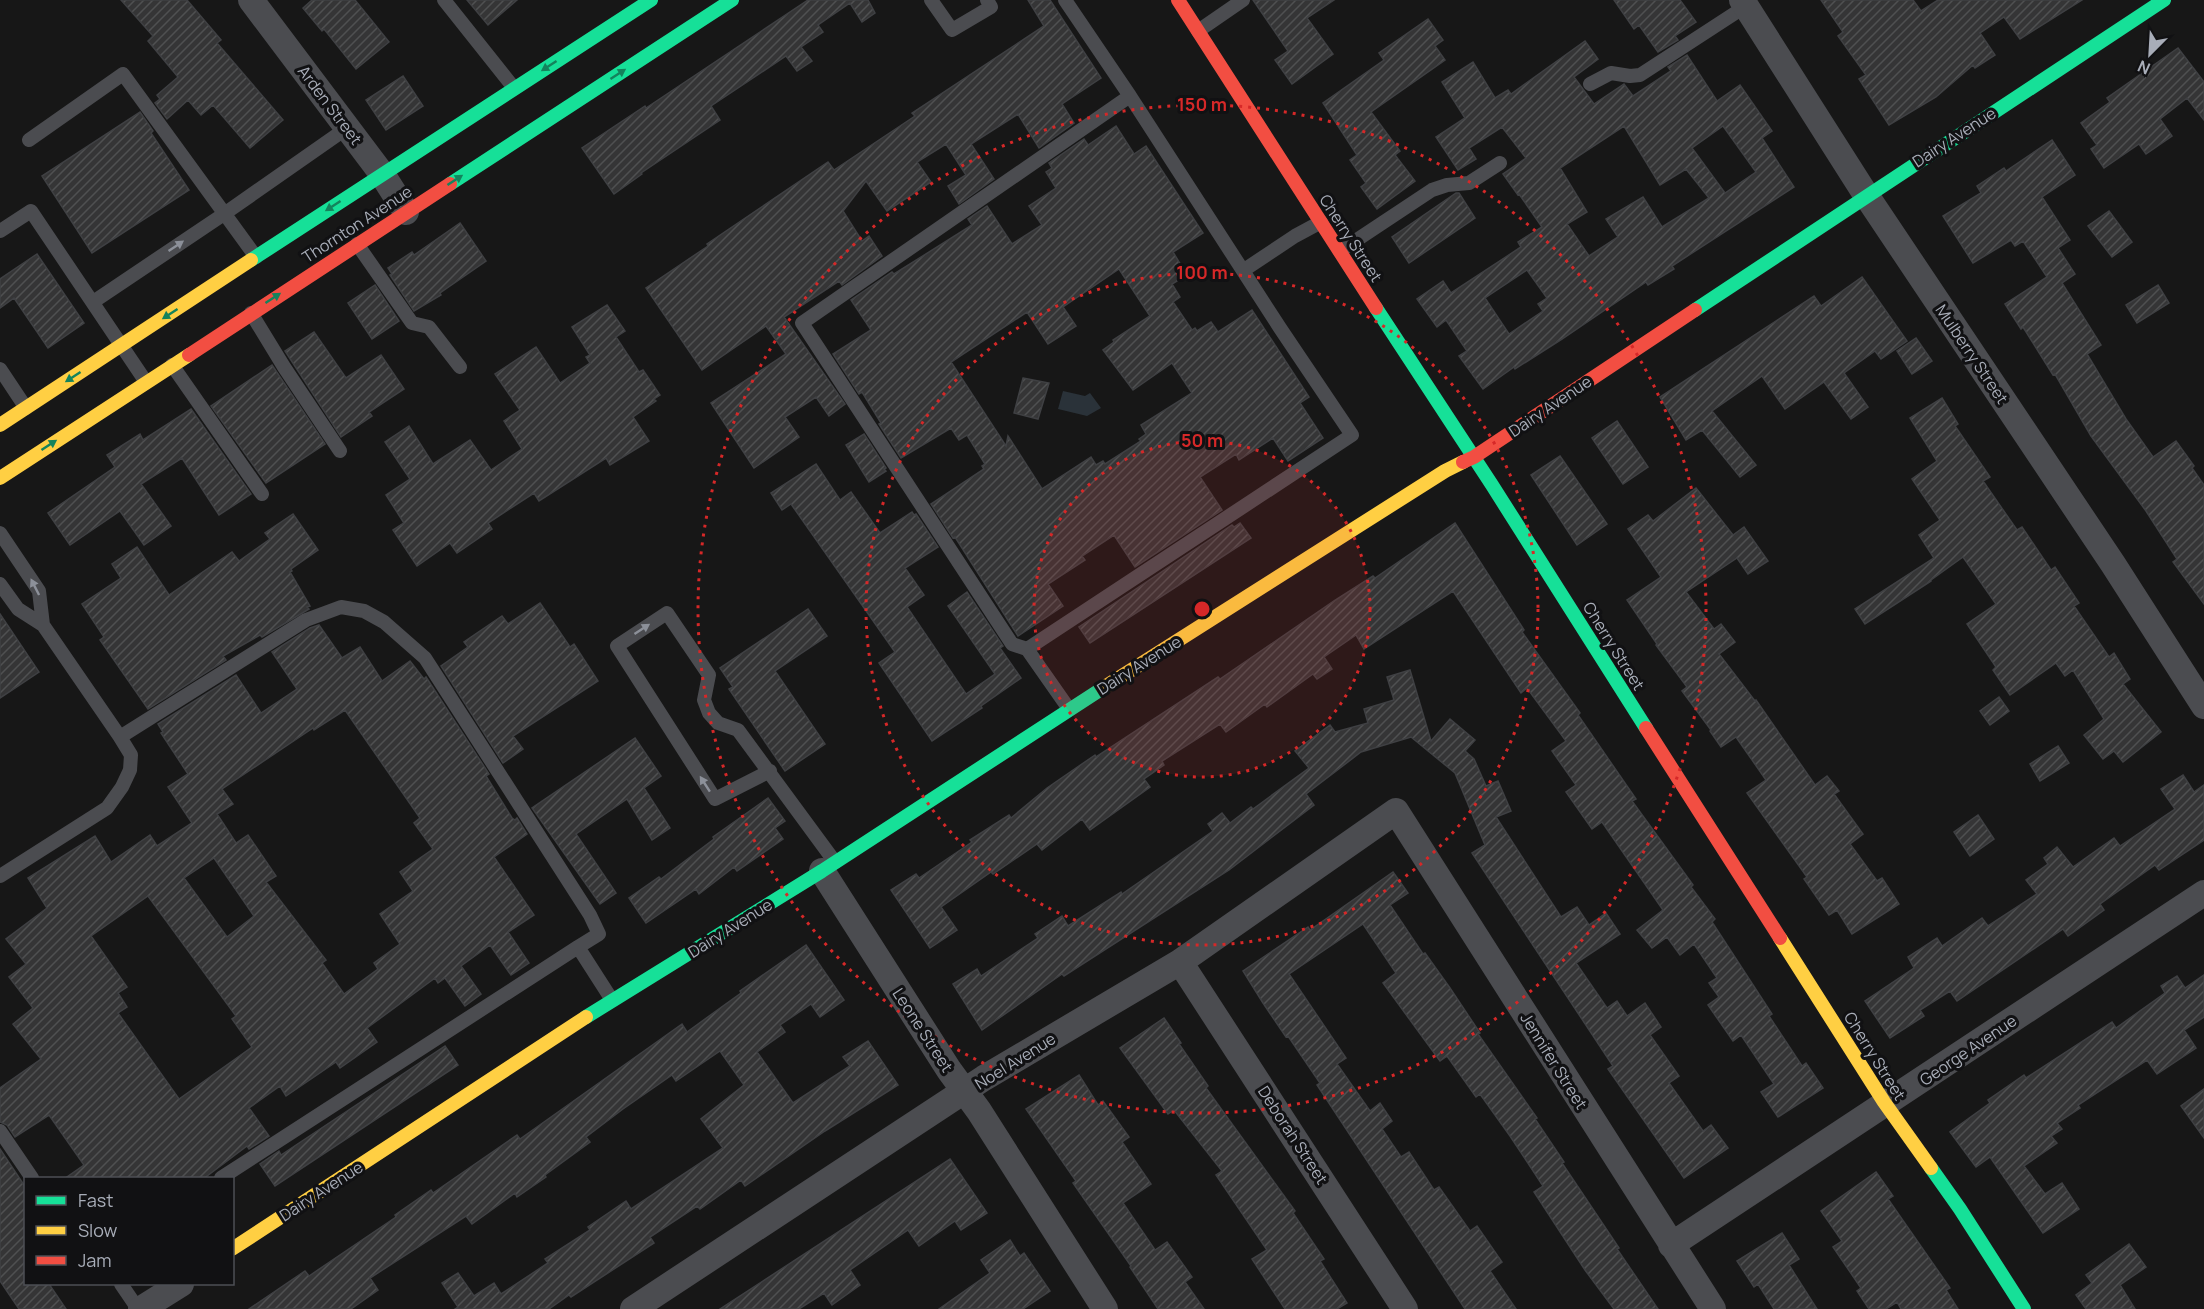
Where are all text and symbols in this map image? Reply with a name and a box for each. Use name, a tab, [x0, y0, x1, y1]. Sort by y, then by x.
north arrow	[2120, 24, 2180, 84]
text: N	[2134, 55, 2154, 80]
one-way arrow	[541, 60, 557, 71]
street label: Arden Street	[293, 61, 367, 149]
one-way arrow	[610, 68, 627, 79]
text: 150 m	[1177, 92, 1227, 116]
street label: Dairy Avenue	[1908, 102, 2000, 172]
one-way arrow	[447, 174, 463, 185]
street label: Thornton Avenue	[298, 180, 416, 268]
street label: Cherry Street	[1314, 190, 1388, 286]
one-way arrow	[325, 200, 341, 211]
one-way arrow	[168, 240, 184, 252]
text: 100 m	[1176, 260, 1228, 284]
one-way arrow	[265, 293, 281, 304]
street label: Mulberry Street	[1931, 300, 2013, 408]
one-way arrow	[162, 308, 178, 319]
street label: Dairy Avenue	[1504, 370, 1596, 442]
one-way arrow	[65, 372, 81, 383]
text: 50 m	[1181, 428, 1223, 452]
one-way arrow	[41, 440, 57, 451]
one-way arrow	[30, 578, 40, 596]
street label: Cherry Street	[1578, 598, 1650, 694]
centre of rings	[1192, 599, 1212, 619]
one-way arrow	[634, 623, 650, 635]
street label: Dairy Avenue	[1093, 630, 1185, 700]
one-way arrow	[700, 776, 711, 793]
street label: Dairy Avenue	[684, 893, 776, 963]
street label: Leone Street	[888, 984, 958, 1076]
street label: Cherry Street	[1839, 1008, 1911, 1104]
street label: Jennifer Street	[1516, 1009, 1592, 1113]
street label: George Avenue	[1915, 1009, 2021, 1091]
street label: Noel Avenue	[970, 1027, 1060, 1095]
street label: Deborah Street	[1253, 1082, 1333, 1188]
street label: Dairy Avenue	[275, 1156, 367, 1226]
legend	[24, 1177, 234, 1285]
text: Fast	[78, 1188, 113, 1212]
text: Slow	[78, 1218, 118, 1242]
text: Jam	[78, 1248, 112, 1272]

